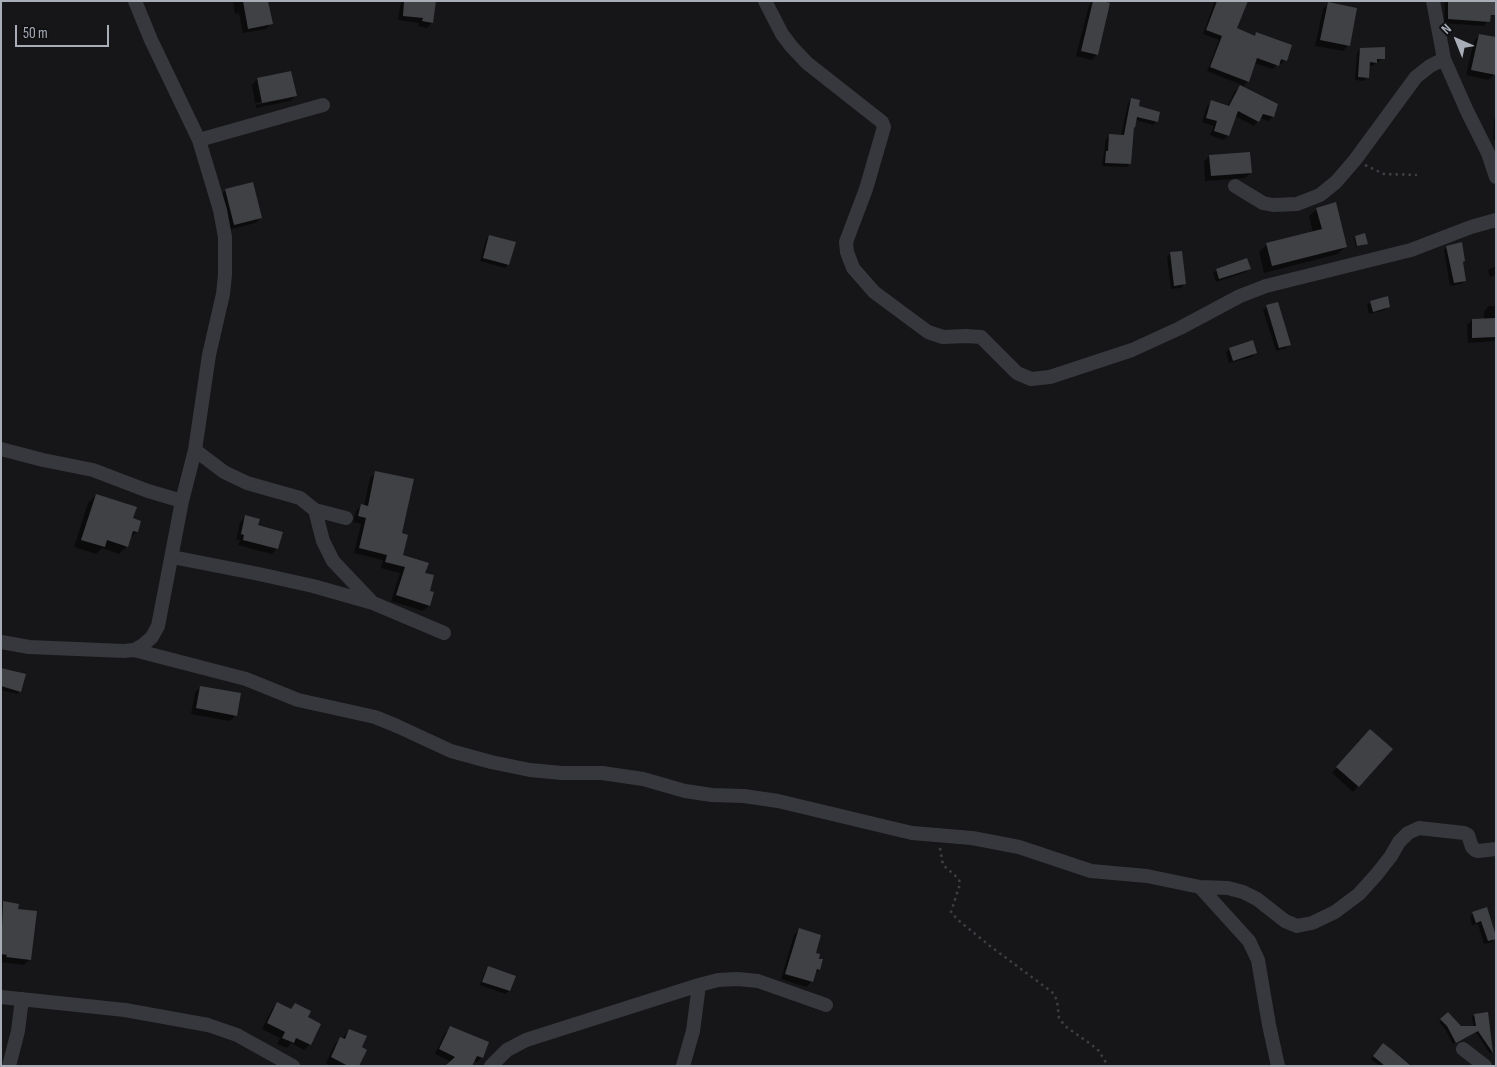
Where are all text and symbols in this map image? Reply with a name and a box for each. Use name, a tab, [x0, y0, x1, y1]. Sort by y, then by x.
scale bar	[18, 15, 111, 47]
north arrow	[1432, 15, 1482, 65]
text: N	[1438, 20, 1455, 38]
text: 50 m	[23, 24, 48, 43]

